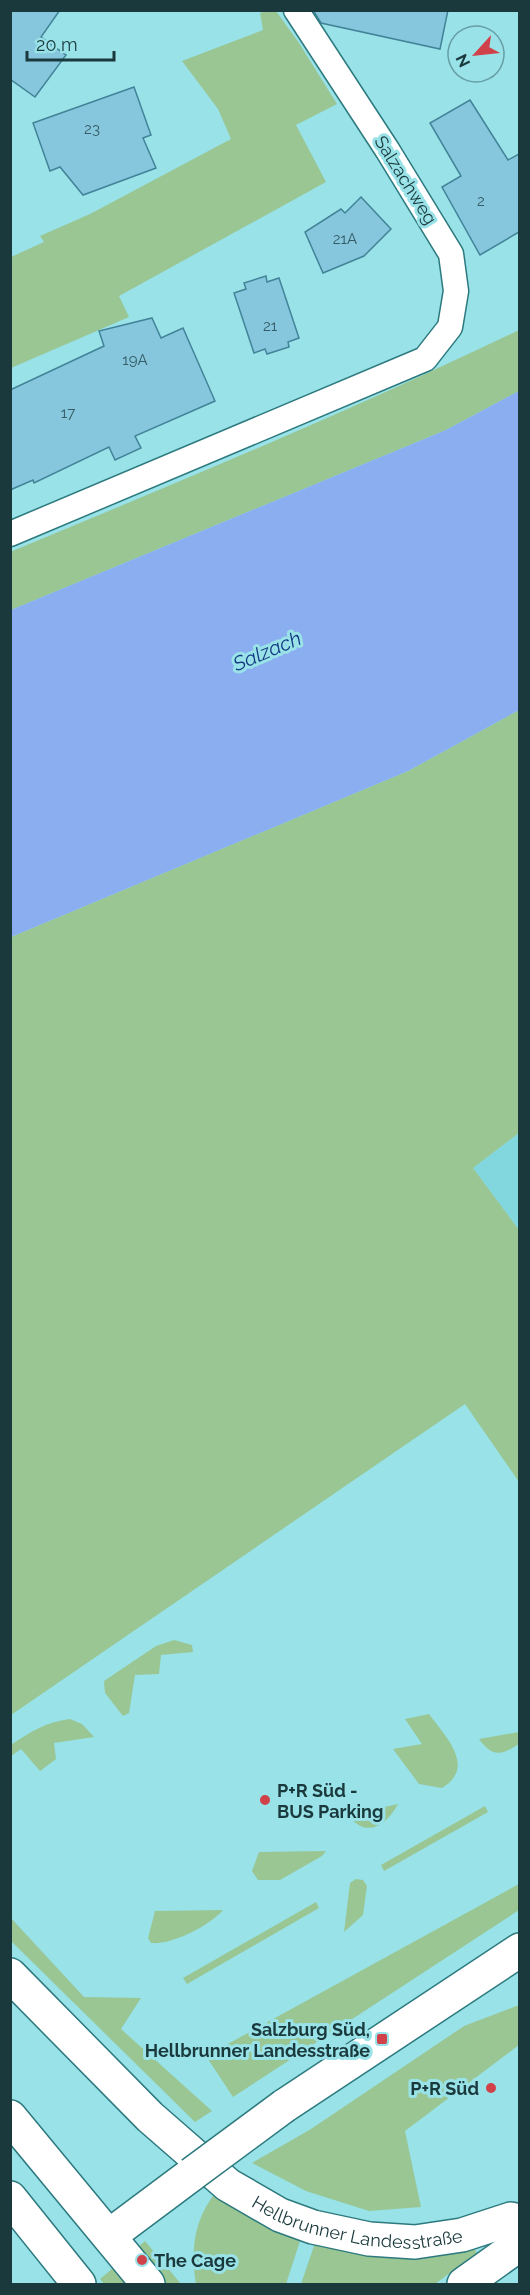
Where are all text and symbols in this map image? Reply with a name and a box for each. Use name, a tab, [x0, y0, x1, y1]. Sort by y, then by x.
scale bar	[27, 24, 114, 62]
north arrow	[446, 24, 506, 84]
text: 20 m	[36, 34, 78, 55]
text: N	[452, 51, 474, 70]
house number: 23	[84, 120, 100, 138]
street label: Salzachweg	[370, 132, 442, 228]
house number: 2	[477, 192, 485, 210]
house number: 21A	[333, 230, 357, 248]
house number: 21	[263, 317, 278, 335]
house number: 19A	[122, 351, 148, 369]
house number: 17	[61, 404, 75, 422]
water label: Salzach	[228, 626, 305, 676]
place label: P+R Süd - BUS Parking	[277, 1780, 383, 1822]
marker: P+R Süd - BUS Parking	[258, 1793, 272, 1807]
place label: Salzburg Süd, Hellbrunner Landesstraße	[145, 2019, 370, 2061]
marker: Salzburg Süd, Hellbrunner Landesstraße	[375, 2032, 389, 2046]
place label: P+R Süd	[410, 2078, 479, 2099]
marker: P+R Süd	[484, 2081, 498, 2095]
street label: Hellbrunner Landesstraße	[249, 2191, 464, 2253]
place label: The Cage	[154, 2250, 236, 2271]
marker: The Cage	[135, 2253, 149, 2267]

